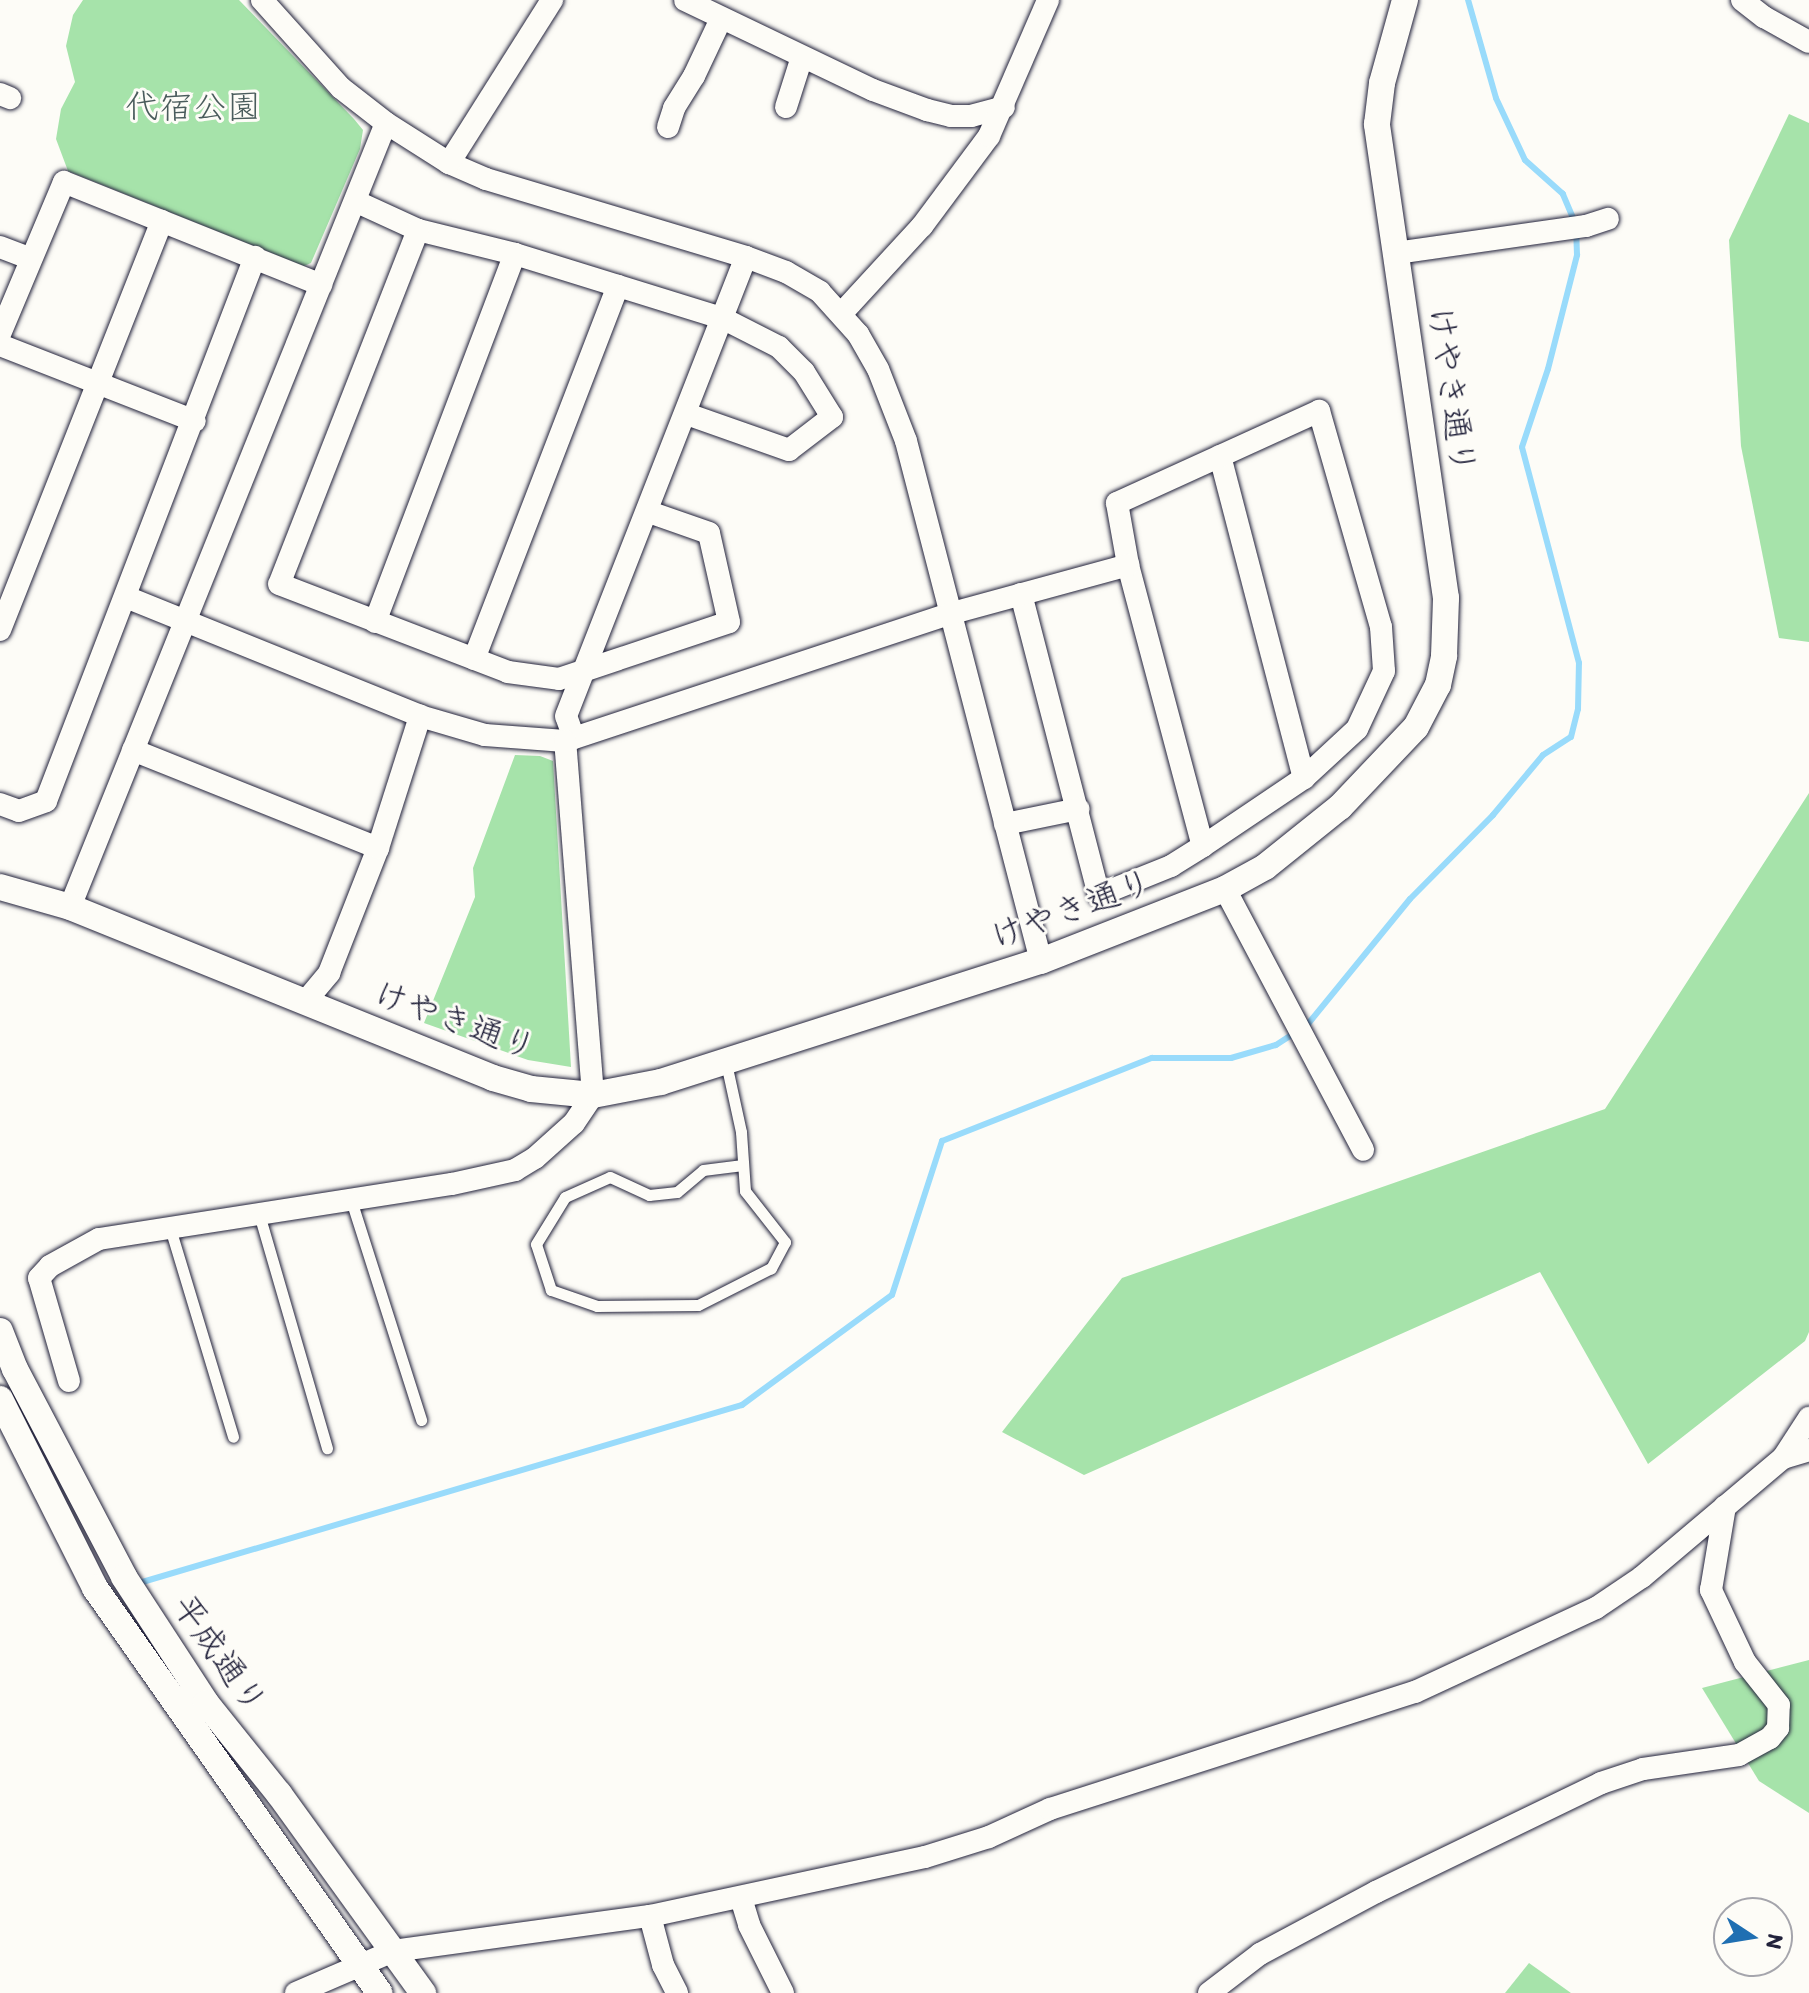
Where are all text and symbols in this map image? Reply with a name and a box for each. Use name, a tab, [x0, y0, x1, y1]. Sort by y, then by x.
park label: 代宿公園	[125, 87, 261, 127]
street label: けやき通り	[1420, 303, 1484, 477]
street label: けやき通り	[984, 861, 1158, 957]
street label: けやき通り	[368, 972, 542, 1068]
street label: 平成通り	[164, 1587, 276, 1721]
north arrow	[1713, 1897, 1793, 1977]
text: N	[1760, 1932, 1790, 1952]

